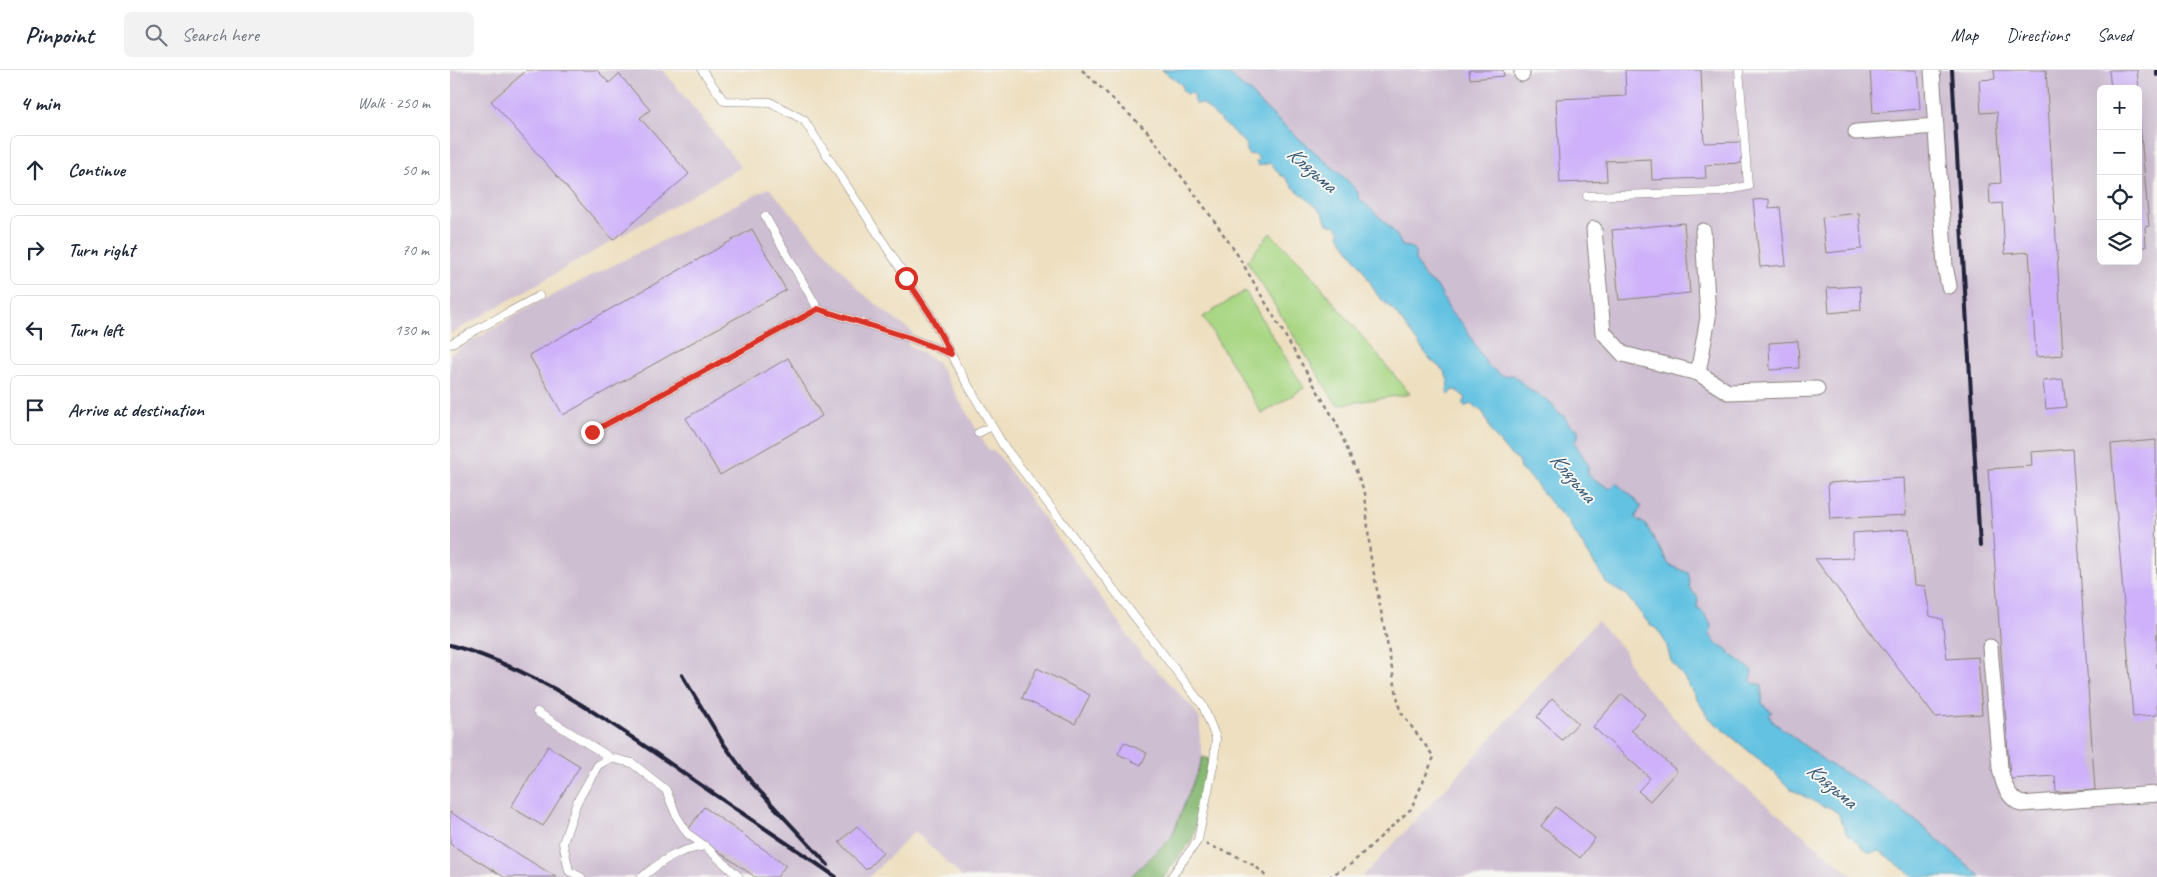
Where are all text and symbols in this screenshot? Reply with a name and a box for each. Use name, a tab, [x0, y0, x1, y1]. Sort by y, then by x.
search box	[124, 12, 474, 57]
text: Pinpoint	[25, 20, 94, 50]
icon: search	[142, 21, 170, 49]
text: Search here	[182, 23, 259, 47]
text: Map	[1951, 24, 1978, 46]
text: Directions	[2006, 24, 2069, 46]
text: Saved	[2097, 24, 2132, 46]
map controls	[2097, 85, 2142, 265]
button: +	[2097, 85, 2142, 130]
text: 4 min	[20, 90, 60, 116]
text: Walk · 250 m	[358, 93, 430, 113]
button: −	[2097, 130, 2142, 175]
water label: Клязьма	[1282, 140, 1344, 199]
icon: ahead	[21, 156, 49, 184]
text: Continue	[68, 158, 125, 182]
text: 50 m	[402, 160, 429, 180]
button: locate	[2097, 175, 2142, 220]
button: layers	[2097, 220, 2142, 265]
icon: right	[21, 236, 49, 264]
text: Turn right	[68, 238, 135, 262]
text: 70 m	[402, 240, 429, 260]
route start	[895, 267, 918, 290]
icon: left	[21, 316, 49, 344]
text: Turn left	[68, 318, 123, 342]
text: 130 m	[395, 320, 429, 340]
icon: arrive	[21, 396, 49, 424]
text: Arrive at destination	[68, 398, 204, 422]
route end	[581, 421, 604, 444]
water label: Клязьма	[1544, 447, 1603, 509]
water label: Клязьма	[1802, 757, 1864, 815]

